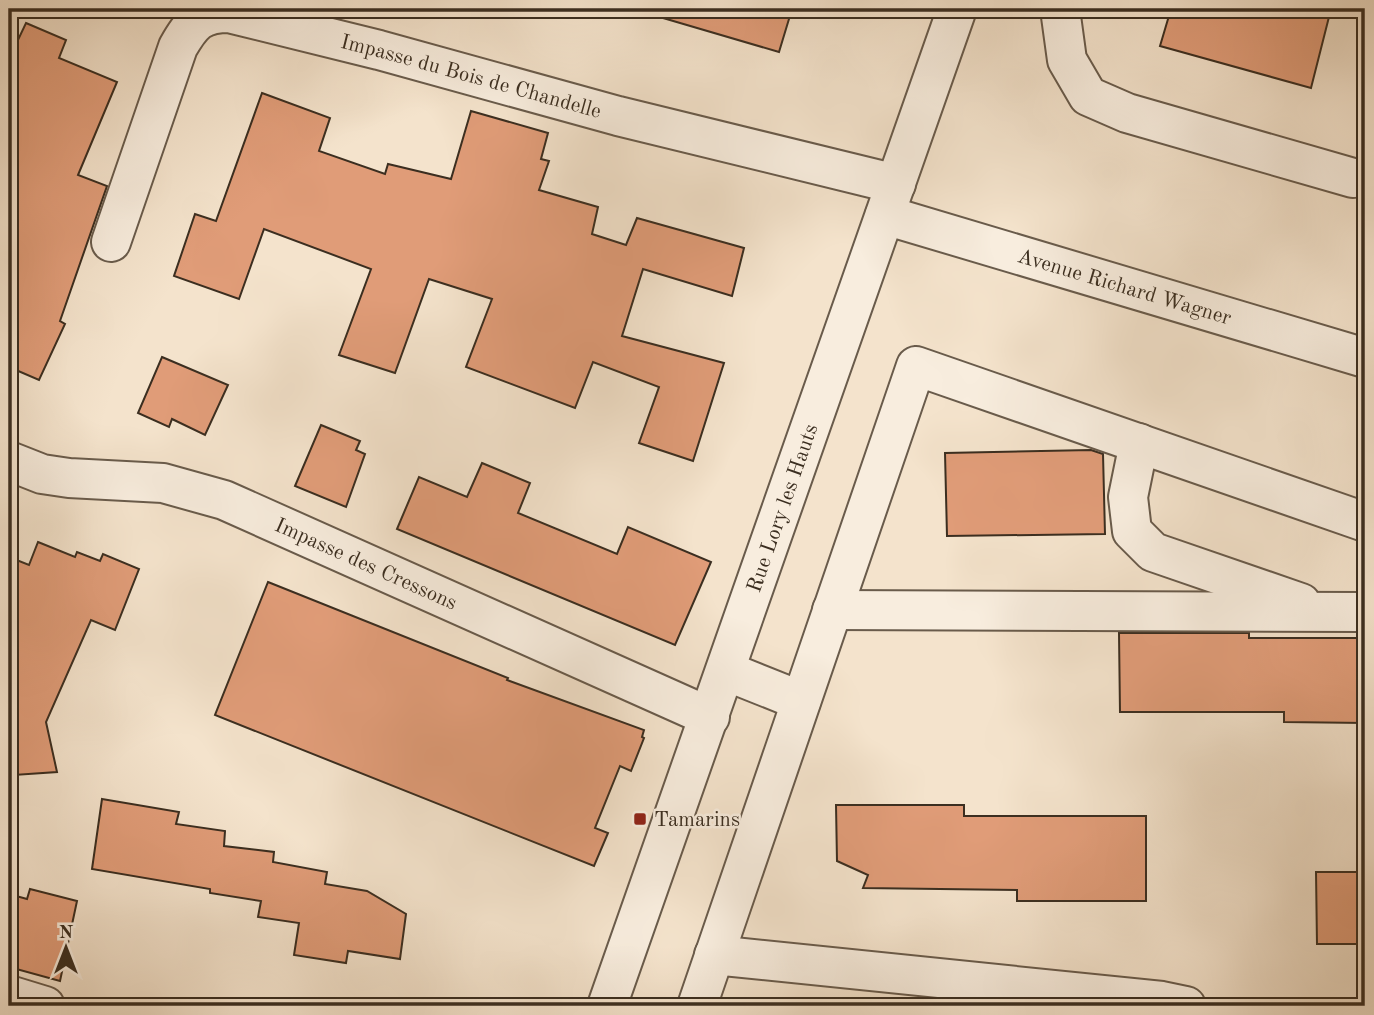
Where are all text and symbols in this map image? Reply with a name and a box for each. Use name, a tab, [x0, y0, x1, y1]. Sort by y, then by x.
street label: Impasse du Bois de Chandelle	[338, 32, 603, 123]
street label: Avenue Richard Wagner	[1015, 246, 1234, 330]
street label: Rue Lory les Hauts	[744, 421, 823, 595]
street label: Impasse des Cressons	[271, 515, 460, 615]
place label: Tamarins	[654, 810, 740, 831]
marker: Tamarins	[632, 811, 648, 827]
north arrow	[32, 914, 102, 984]
text: N	[59, 924, 74, 943]

